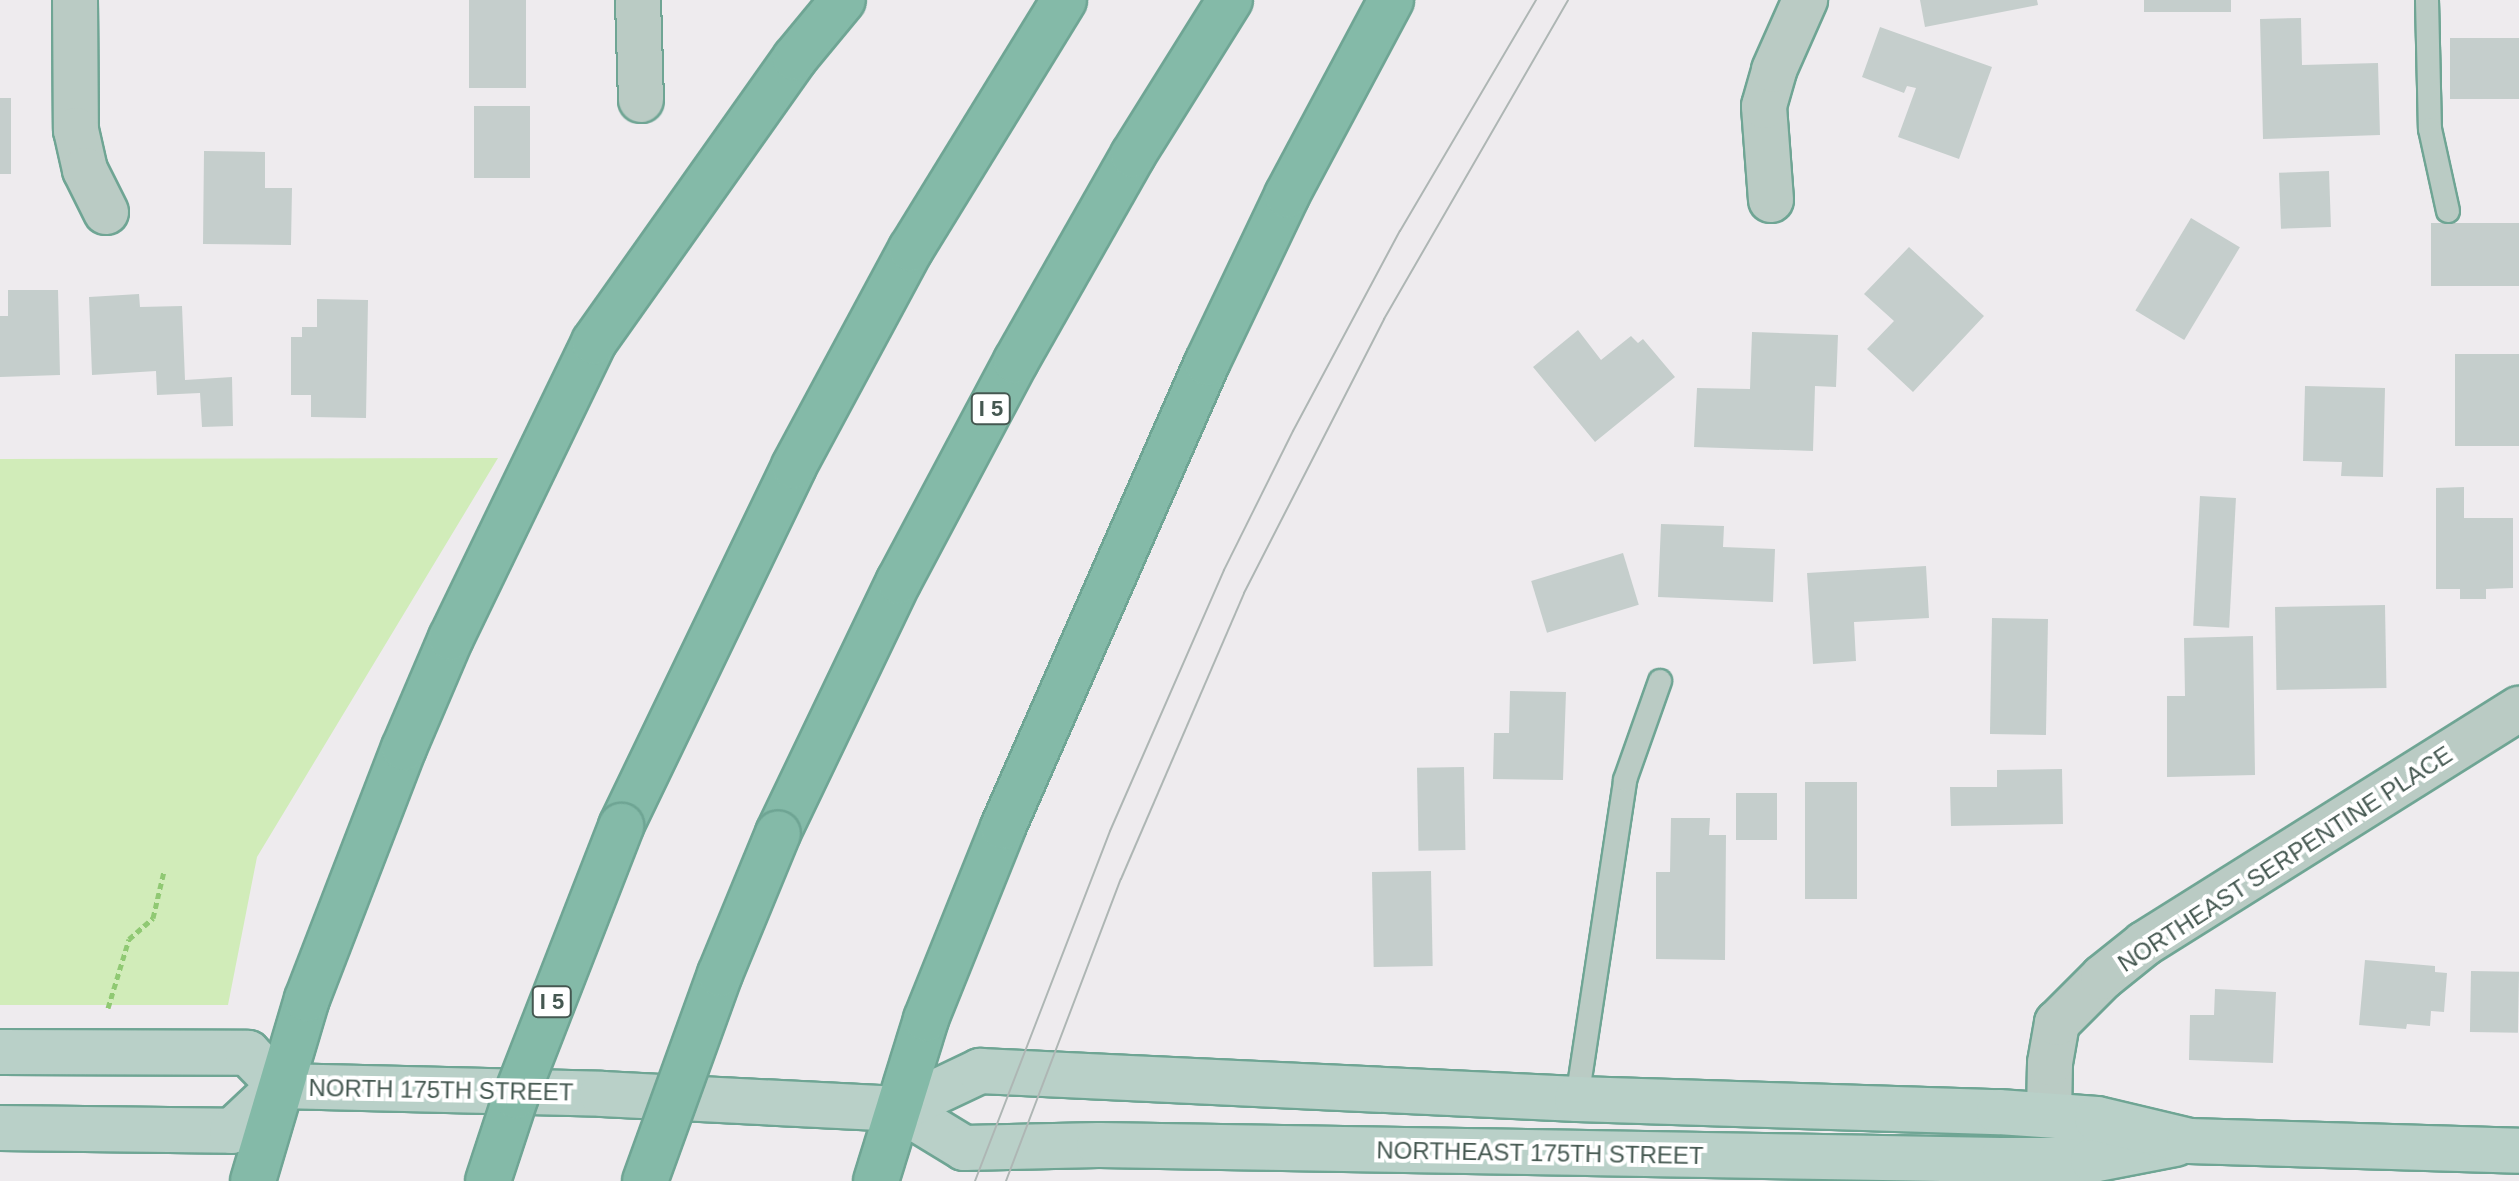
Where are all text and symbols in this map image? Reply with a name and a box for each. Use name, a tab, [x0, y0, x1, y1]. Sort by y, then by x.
road number: I 5	[969, 391, 1013, 427]
street label: NORTHEAST SERPENTINE PLACE	[2112, 740, 2458, 978]
road number: I 5	[530, 984, 574, 1020]
street label: NORTH 175TH STREET	[308, 1073, 574, 1107]
street label: NORTHEAST 175TH STREET	[1376, 1136, 1704, 1170]

